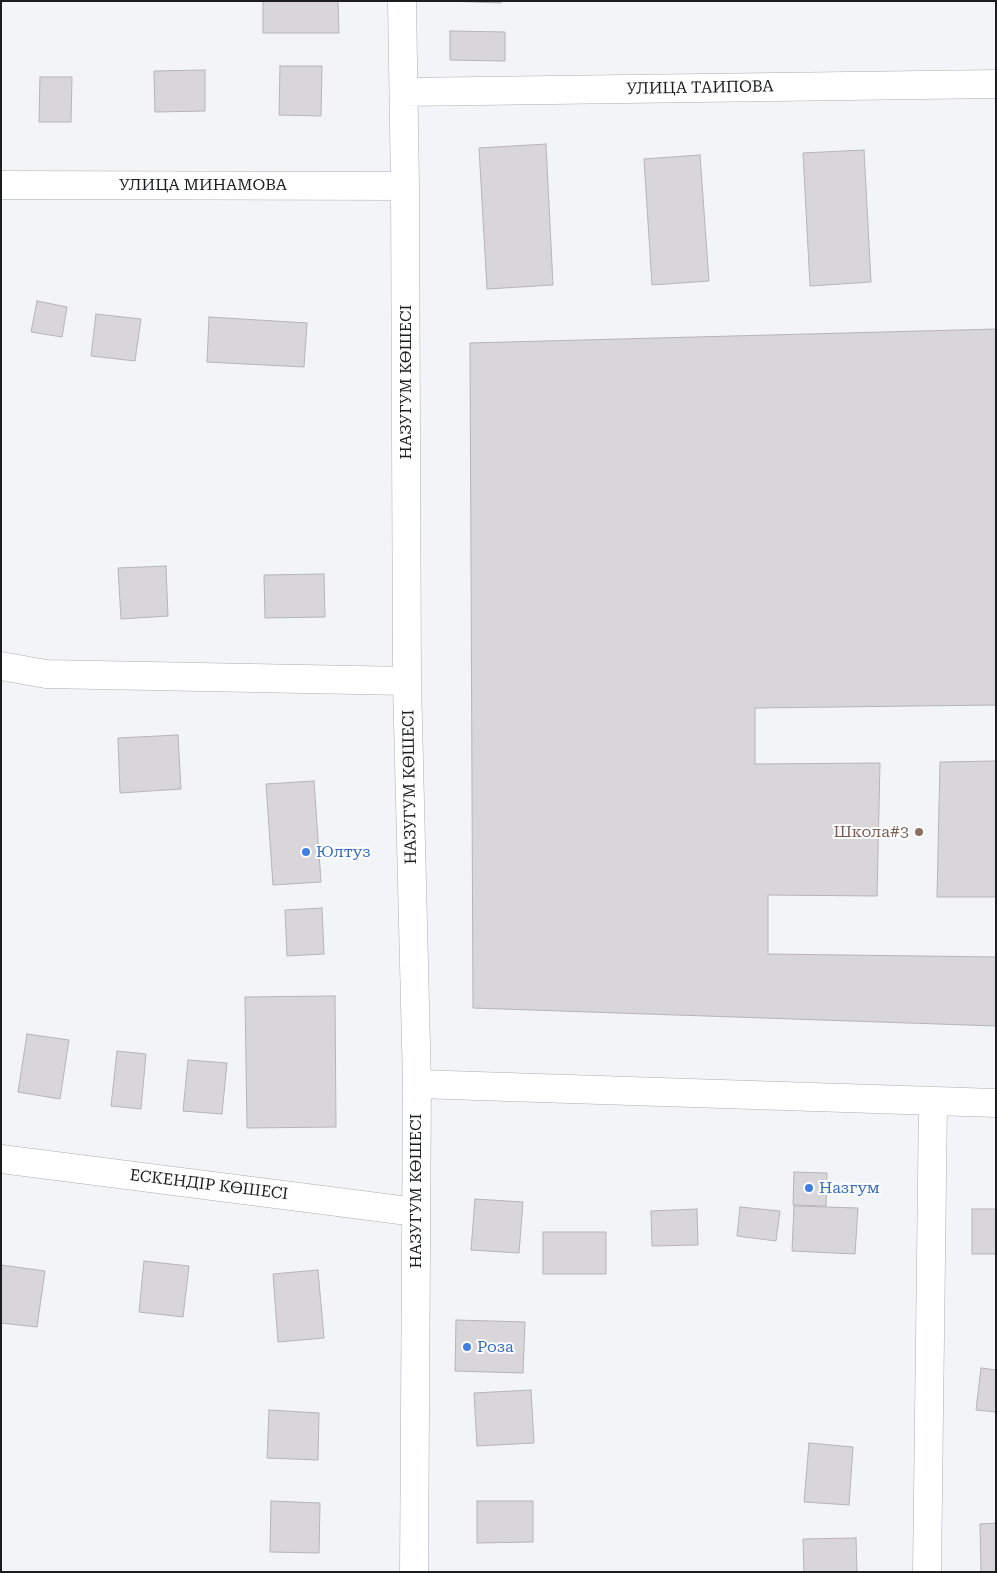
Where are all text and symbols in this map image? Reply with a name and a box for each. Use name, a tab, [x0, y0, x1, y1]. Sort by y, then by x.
street label: УЛИЦА ТАИПОВА	[626, 77, 774, 99]
street label: УЛИЦА МИНАМОВА	[119, 175, 287, 195]
street label: НАЗУГУМ КӨШЕСІ	[396, 305, 416, 459]
street label: НАЗУГУМ КӨШЕСІ	[399, 709, 421, 865]
place label: Школа#3	[833, 822, 909, 842]
marker: Школа#3	[913, 826, 925, 838]
place label: Юлтуз	[316, 842, 371, 862]
marker: Юлтуз	[300, 846, 312, 858]
street label: НАЗУГУМ КӨШЕСІ	[406, 1114, 426, 1268]
street label: ЕСКЕНДІР КӨШЕСІ	[129, 1166, 289, 1204]
place label: Назгум	[819, 1178, 880, 1198]
marker: Назгум	[803, 1182, 815, 1194]
place label: Роза	[477, 1337, 514, 1357]
marker: Роза	[461, 1341, 473, 1353]

